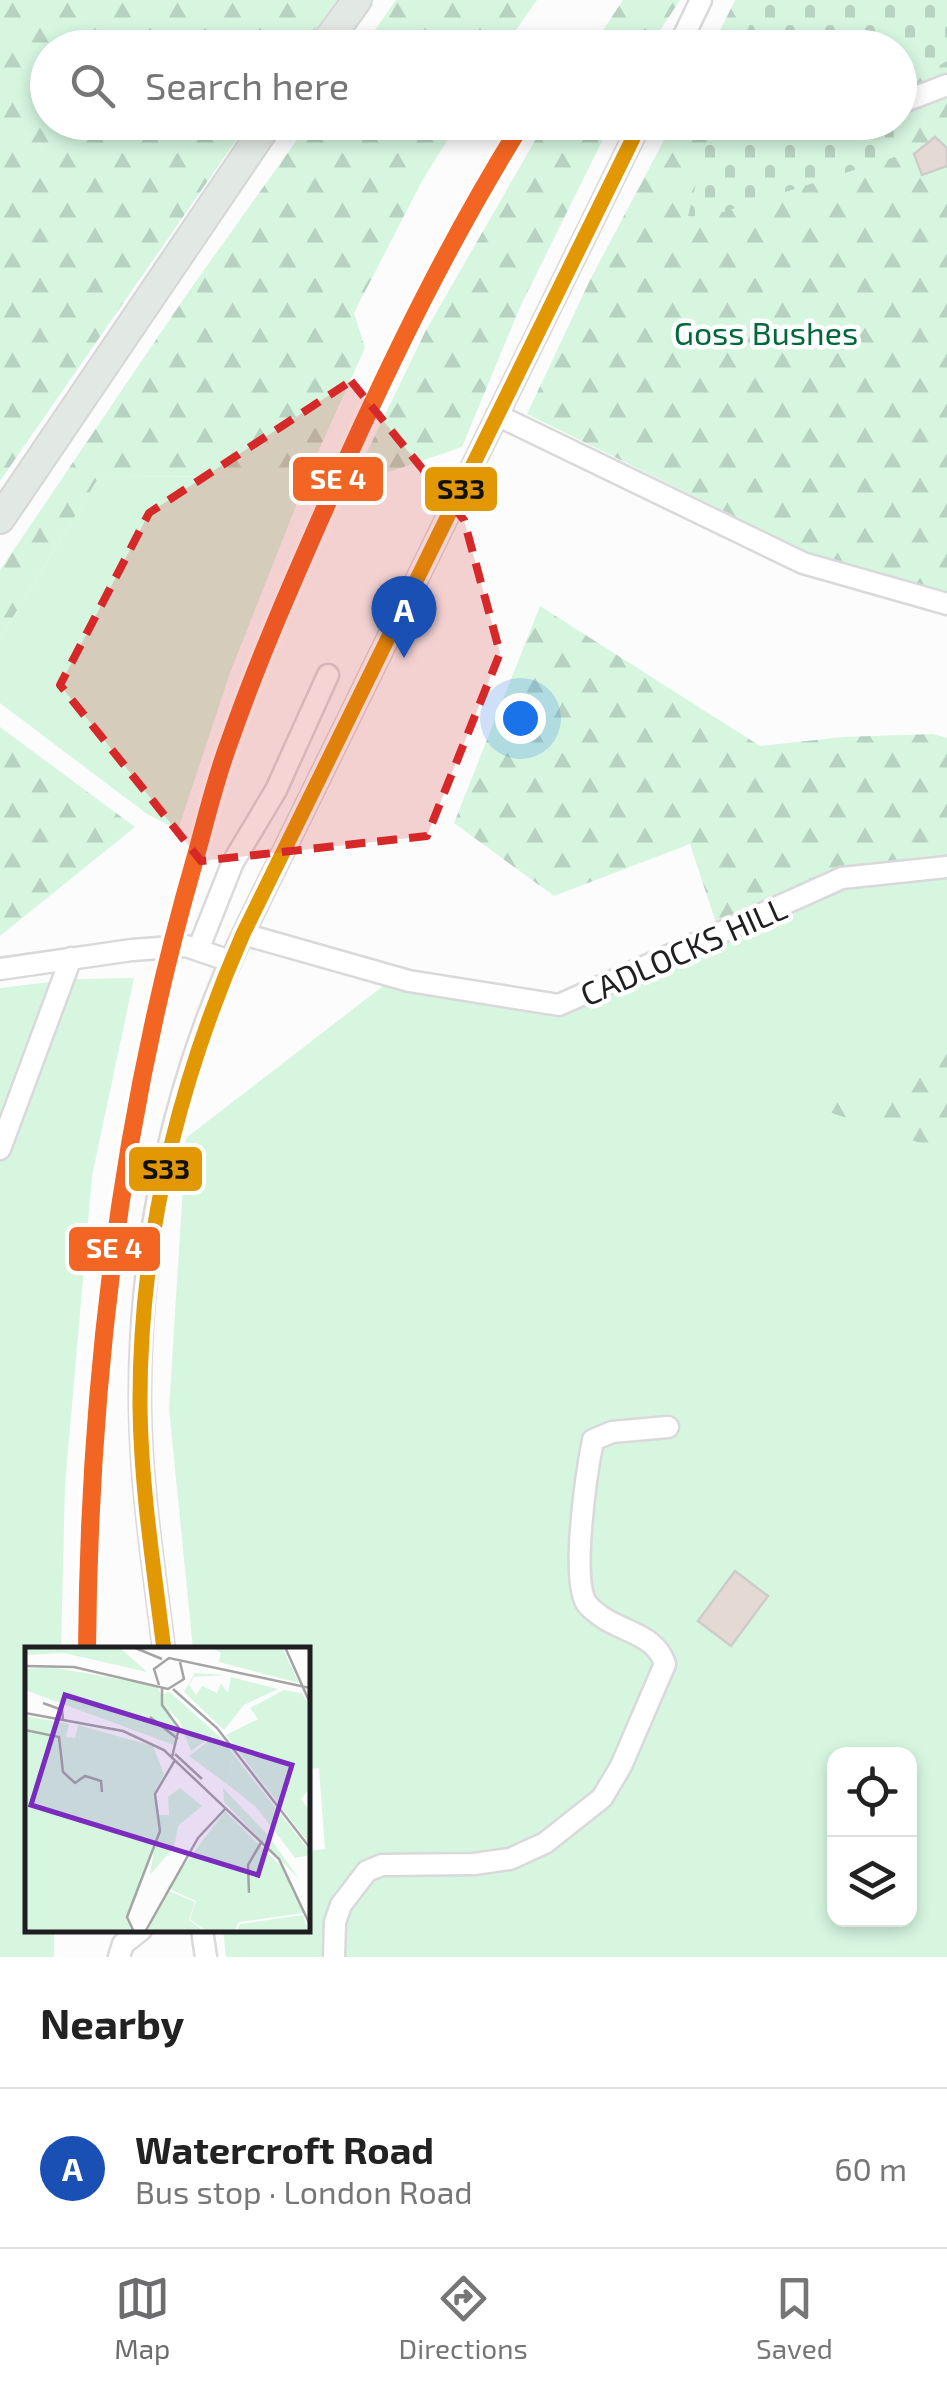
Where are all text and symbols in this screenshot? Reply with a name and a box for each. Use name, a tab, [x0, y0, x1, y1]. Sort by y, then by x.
search box	[30, 30, 917, 140]
icon: search	[65, 58, 120, 113]
text: Search here	[145, 62, 349, 108]
park label: Goss Bushes	[674, 313, 858, 351]
line badge: SE 4	[291, 455, 385, 503]
text: SE 4	[310, 461, 366, 495]
line badge: S33	[423, 465, 499, 513]
text: S33	[437, 471, 485, 505]
pin: A	[372, 576, 436, 658]
your location	[495, 693, 546, 744]
street label: CADLOCKS HILL	[574, 888, 792, 1012]
line badge: S33	[127, 1145, 204, 1193]
text: S33	[142, 1151, 190, 1185]
line badge: SE 4	[67, 1225, 162, 1273]
text: SE 4	[86, 1230, 142, 1264]
inset map	[25, 1647, 310, 1932]
map controls	[827, 1747, 917, 1927]
button: locate	[827, 1747, 917, 1837]
button: layers	[827, 1837, 917, 1927]
text: Nearby	[40, 1997, 184, 2047]
text: Watercroft Road	[135, 2126, 434, 2172]
text: A	[62, 2149, 83, 2187]
text: 60 m	[834, 2149, 907, 2187]
text: Bus stop · London Road	[135, 2172, 473, 2210]
tab: Map	[114, 2271, 170, 2365]
tab: Directions	[399, 2271, 528, 2365]
tab: Saved	[756, 2271, 833, 2365]

